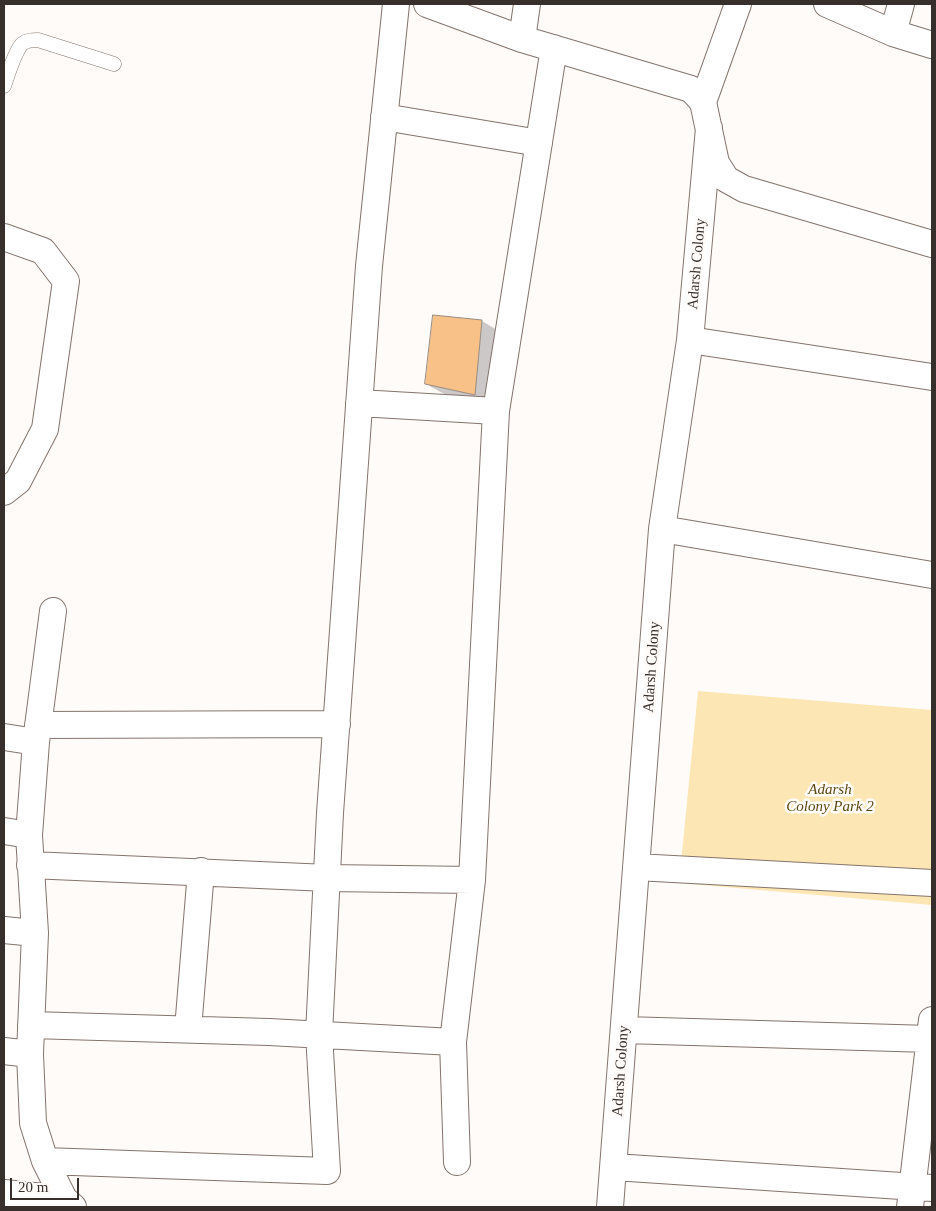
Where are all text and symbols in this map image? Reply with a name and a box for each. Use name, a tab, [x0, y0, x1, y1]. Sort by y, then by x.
street label: Adarsh Colony	[684, 218, 710, 310]
street label: Adarsh Colony	[640, 621, 664, 713]
park label: Adarsh Colony Park 2	[786, 781, 874, 816]
street label: Adarsh Colony	[609, 1025, 633, 1117]
scale bar	[12, 1168, 81, 1200]
text: 20 m	[18, 1179, 48, 1195]

